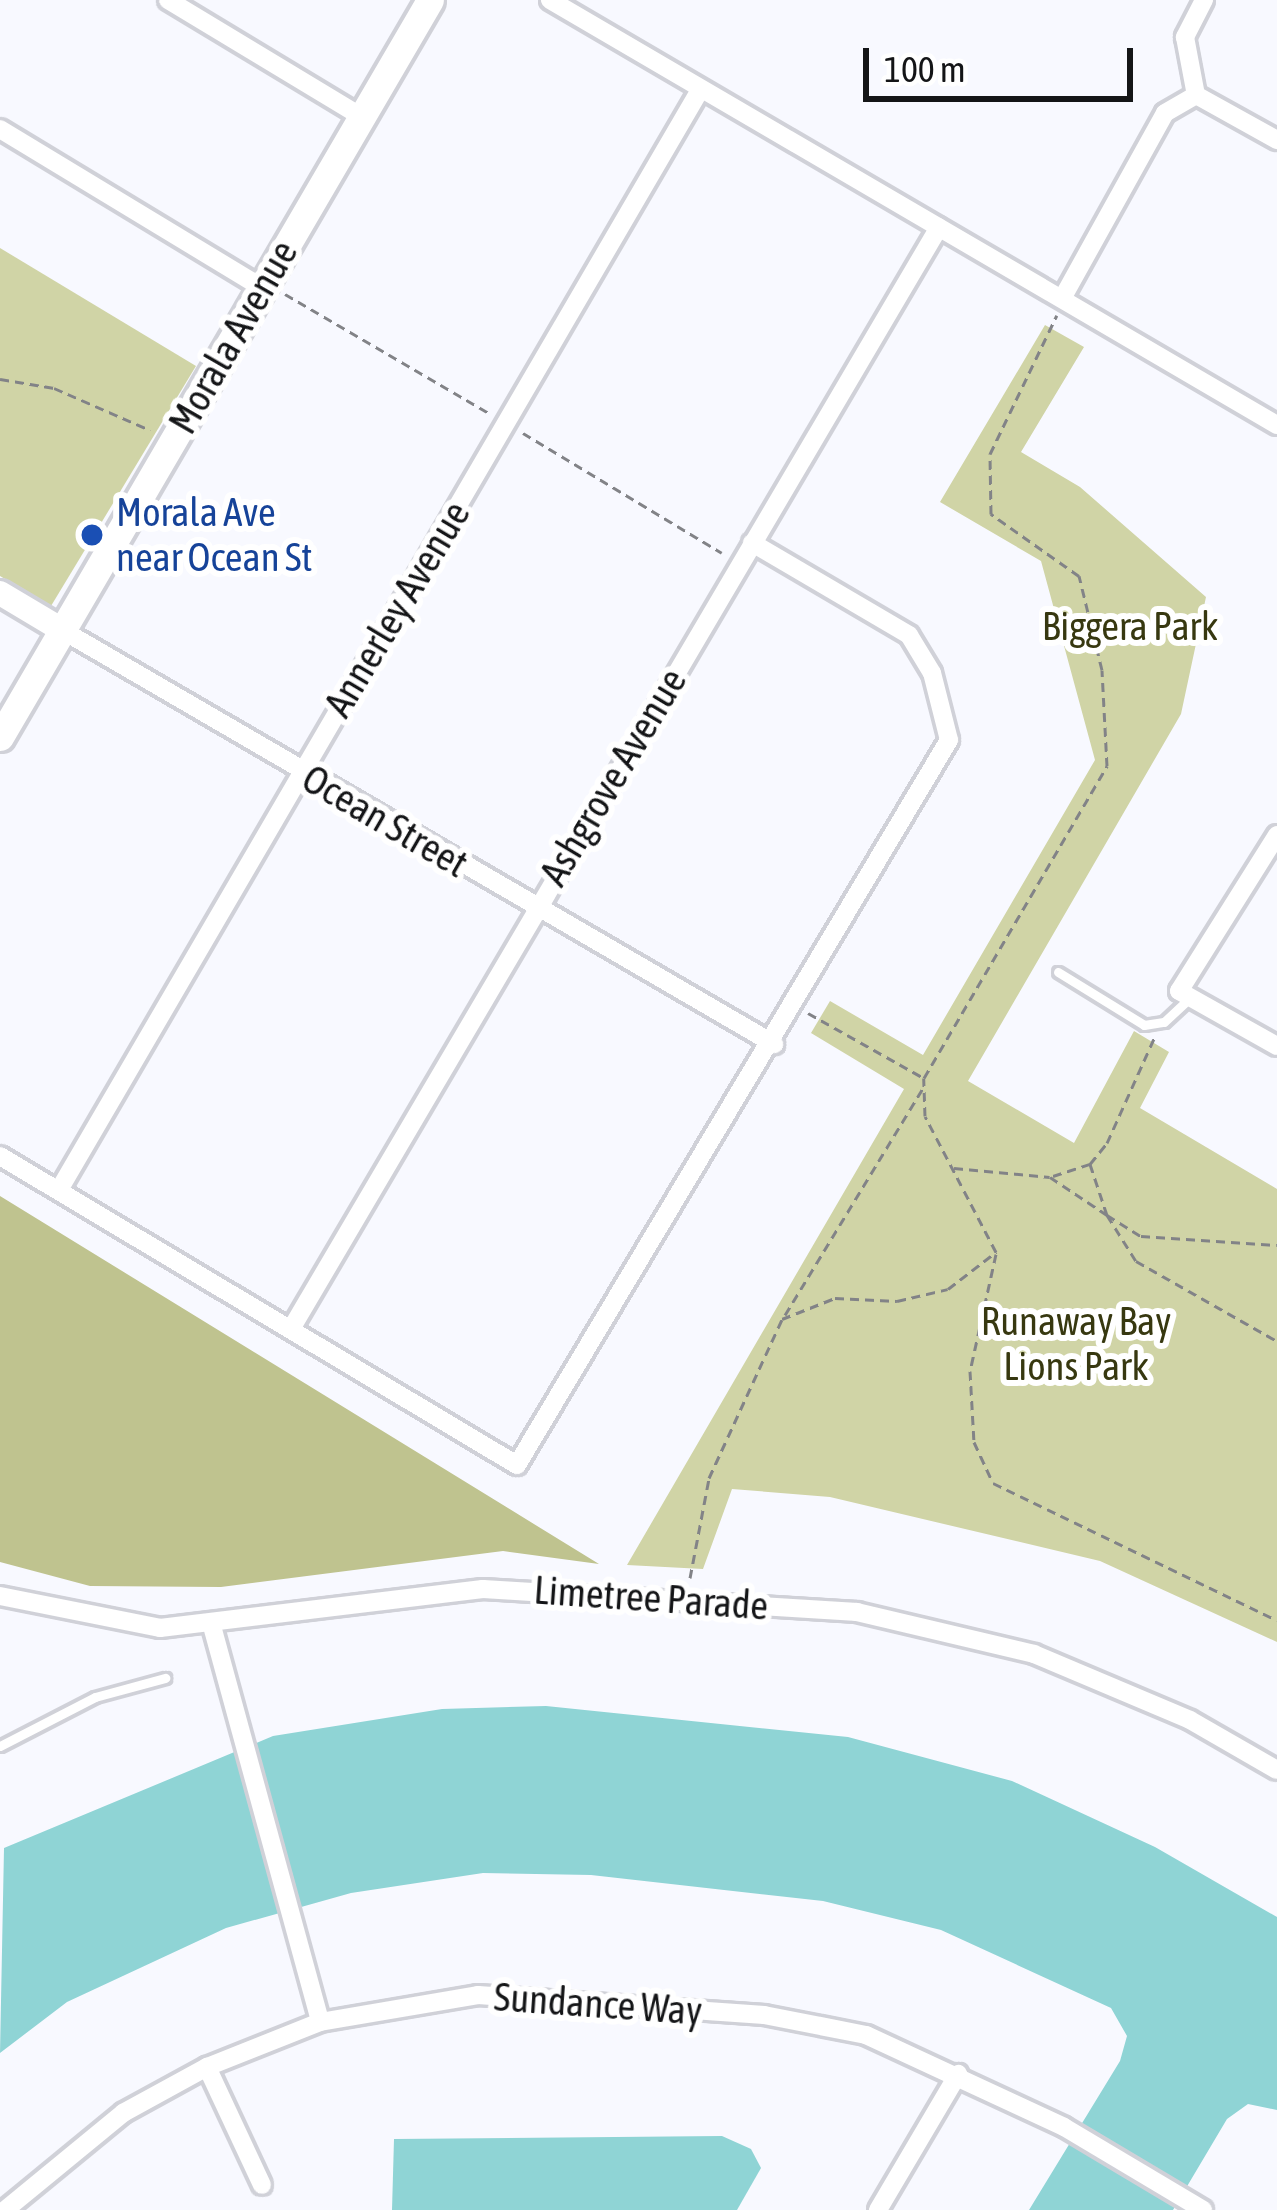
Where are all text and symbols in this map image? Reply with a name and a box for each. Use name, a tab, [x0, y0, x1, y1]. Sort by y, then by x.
scale bar	[869, 24, 1139, 98]
text: 100 m	[884, 48, 966, 90]
street label: Morala Avenue	[159, 232, 307, 442]
place label: Morala Ave near Ocean St	[116, 490, 313, 581]
street label: Annerley Avenue	[314, 493, 480, 725]
marker: Morala Ave near Ocean St	[79, 522, 105, 548]
park label: Biggera Park	[1042, 603, 1218, 649]
street label: Ashgrove Avenue	[530, 660, 696, 894]
street label: Ocean Street	[294, 755, 476, 887]
park label: Runaway Bay Lions Park	[981, 1299, 1171, 1390]
street label: Limetree Parade	[532, 1566, 770, 1630]
street label: Sundance Way	[492, 1973, 704, 2035]

